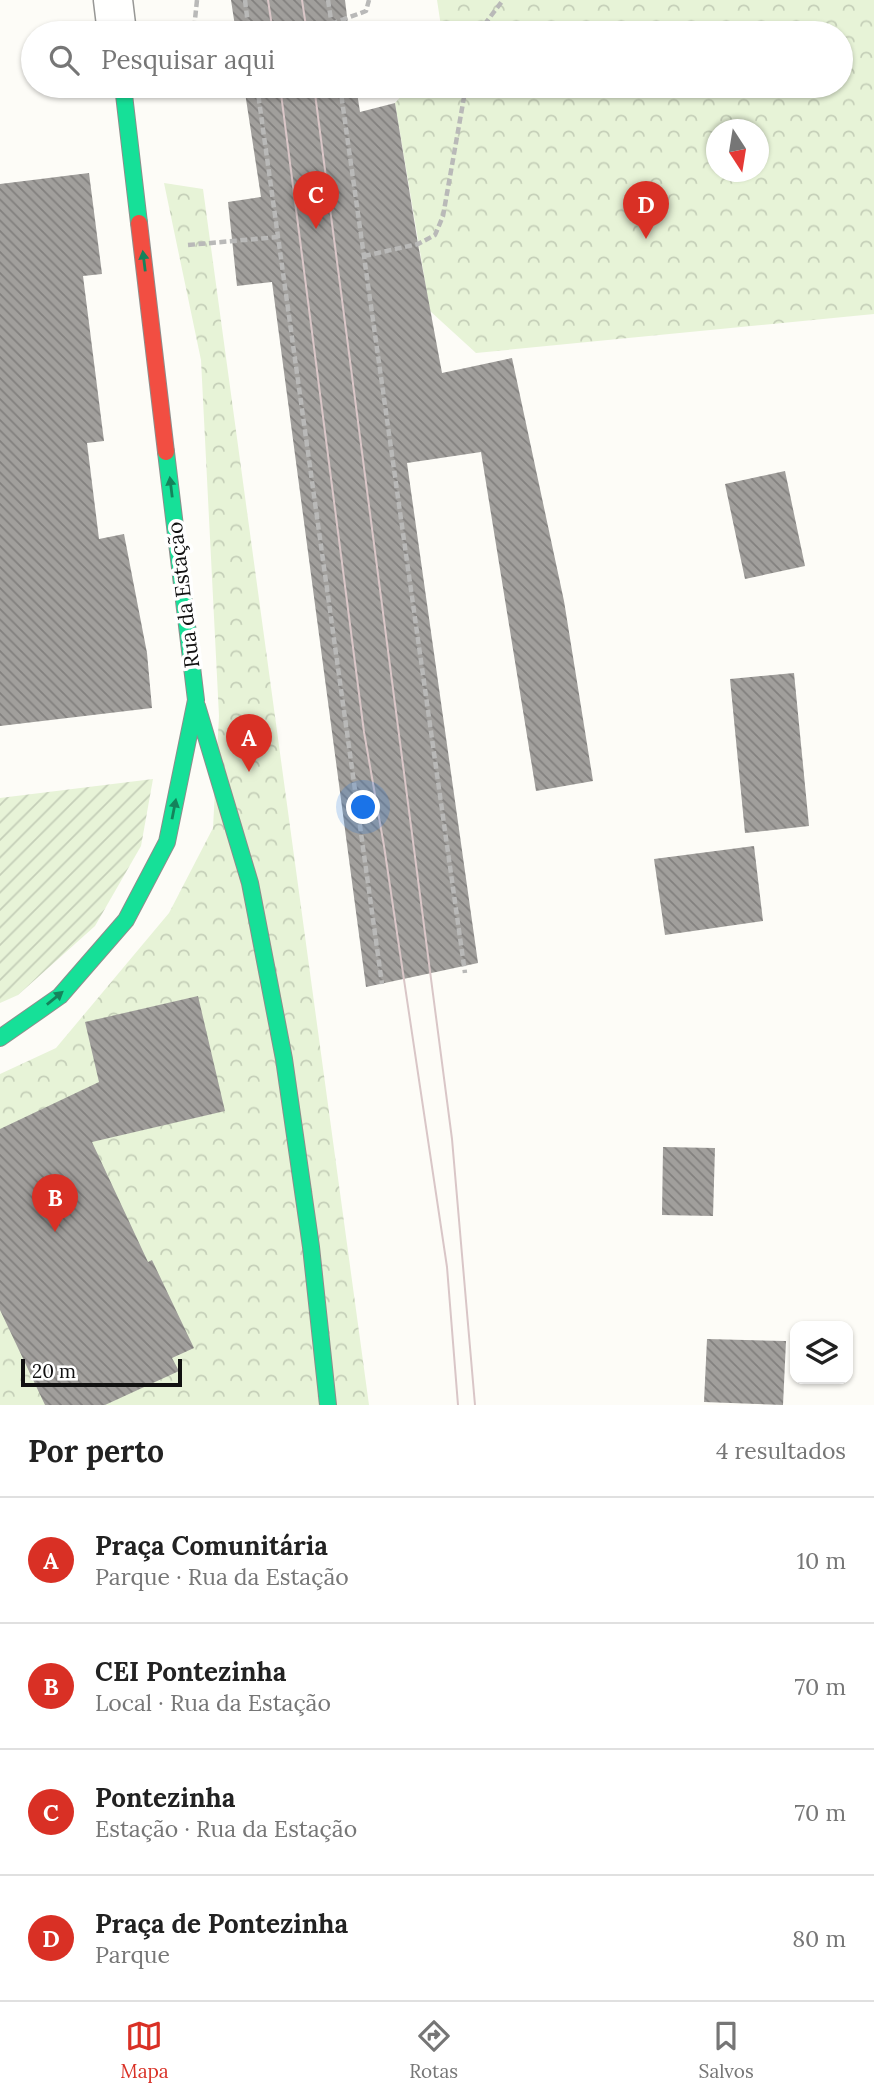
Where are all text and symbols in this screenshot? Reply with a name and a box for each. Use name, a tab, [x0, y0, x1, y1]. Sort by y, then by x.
search box	[21, 21, 853, 98]
icon: search	[45, 41, 83, 79]
text: Pesquisar aqui	[101, 43, 275, 76]
north arrow	[706, 119, 769, 182]
pin: C	[293, 171, 339, 229]
pin: D	[623, 181, 669, 239]
one-way arrow	[138, 250, 149, 272]
one-way arrow	[165, 476, 176, 498]
street label: Rua da Estação	[161, 520, 205, 670]
pin: A	[226, 714, 272, 772]
your location	[346, 790, 380, 824]
one-way arrow	[168, 798, 179, 820]
one-way arrow	[47, 991, 64, 1006]
pin: B	[32, 1174, 78, 1232]
map controls	[790, 1321, 853, 1384]
button: layers	[790, 1321, 853, 1384]
scale bar	[21, 1356, 182, 1388]
text: 20 m	[32, 1359, 76, 1383]
text: Por perto	[28, 1432, 164, 1470]
text: 4 resultados	[716, 1436, 846, 1465]
text: Praça Comunitária	[95, 1529, 328, 1562]
text: A	[43, 1546, 59, 1575]
text: 10 m	[797, 1546, 846, 1575]
text: Parque · Rua da Estação	[95, 1562, 349, 1591]
text: CEI Pontezinha	[95, 1655, 286, 1688]
text: B	[43, 1672, 59, 1701]
text: 70 m	[795, 1672, 846, 1701]
text: Local · Rua da Estação	[95, 1688, 331, 1717]
text: Pontezinha	[95, 1781, 235, 1814]
text: C	[43, 1798, 59, 1827]
text: 70 m	[795, 1798, 846, 1827]
text: Estação · Rua da Estação	[95, 1814, 357, 1843]
text: Praça de Pontezinha	[95, 1907, 348, 1940]
text: D	[42, 1924, 60, 1953]
text: 80 m	[792, 1924, 846, 1953]
text: Parque	[95, 1940, 170, 1969]
tab: Mapa	[120, 2017, 169, 2083]
tab: Rotas	[409, 2017, 458, 2083]
tab: Salvos	[699, 2017, 754, 2083]

